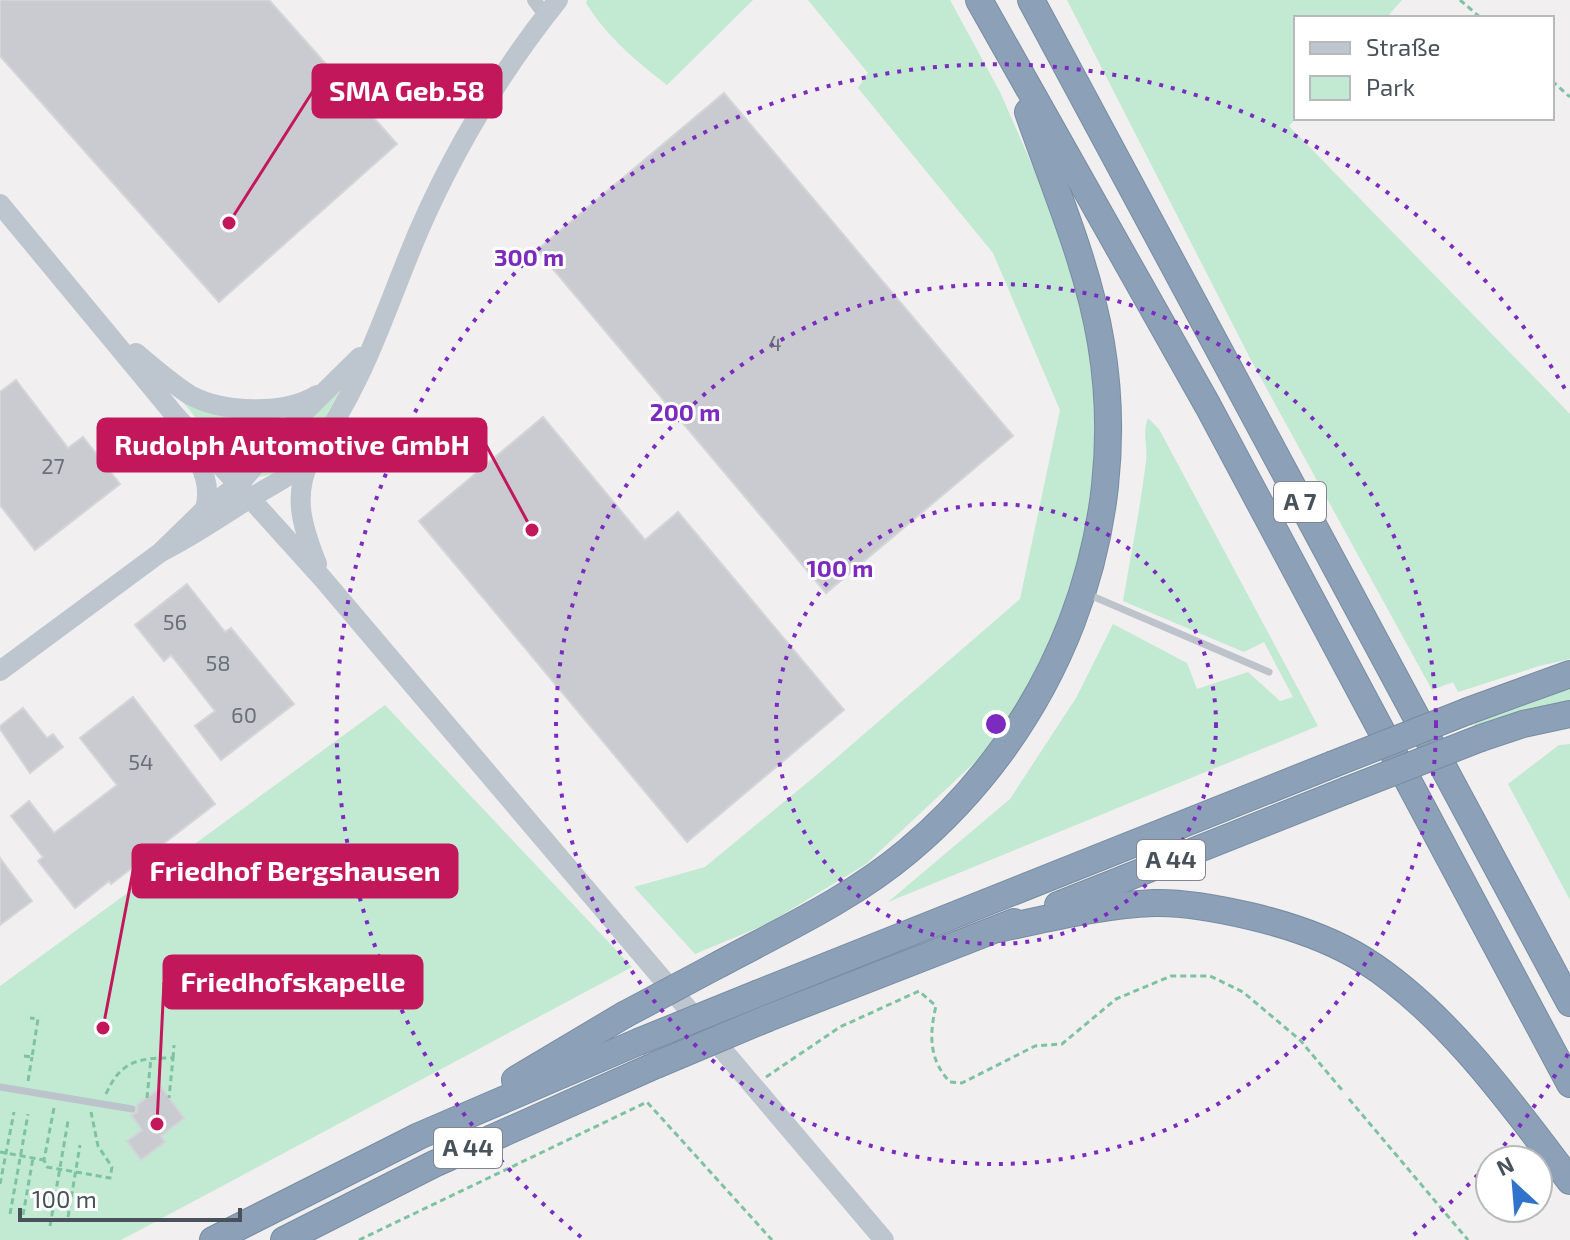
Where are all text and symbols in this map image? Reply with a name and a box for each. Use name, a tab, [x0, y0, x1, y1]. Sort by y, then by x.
legend	[1294, 16, 1554, 120]
text: Straße	[1366, 32, 1440, 61]
callout: SMA Geb.58	[313, 65, 501, 117]
text: Park	[1366, 72, 1415, 101]
text: SMA Geb.58	[329, 73, 485, 107]
text: 300 m	[494, 242, 564, 271]
house number: 4	[768, 329, 782, 355]
text: 200 m	[650, 397, 720, 426]
callout: Rudolph Automotive GmbH	[98, 419, 486, 471]
text: Rudolph Automotive GmbH	[114, 427, 470, 461]
house number: 27	[41, 452, 65, 478]
road number: A 7	[1274, 482, 1326, 522]
text: 100 m	[807, 553, 873, 582]
house number: 56	[163, 608, 187, 634]
house number: 58	[205, 649, 231, 675]
house number: 60	[231, 701, 257, 727]
centre of rings	[982, 710, 1010, 738]
house number: 54	[128, 748, 154, 774]
road number: A 44	[1137, 840, 1205, 880]
callout: Friedhof Bergshausen	[133, 845, 457, 897]
text: Friedhof Bergshausen	[149, 853, 441, 887]
callout: Friedhofskapelle	[164, 956, 422, 1008]
text: Friedhofskapelle	[180, 964, 406, 998]
road number: A 44	[434, 1128, 502, 1168]
north arrow	[1474, 1144, 1554, 1224]
text: N	[1492, 1150, 1518, 1180]
scale bar	[20, 1172, 240, 1222]
text: 100 m	[32, 1184, 97, 1213]

